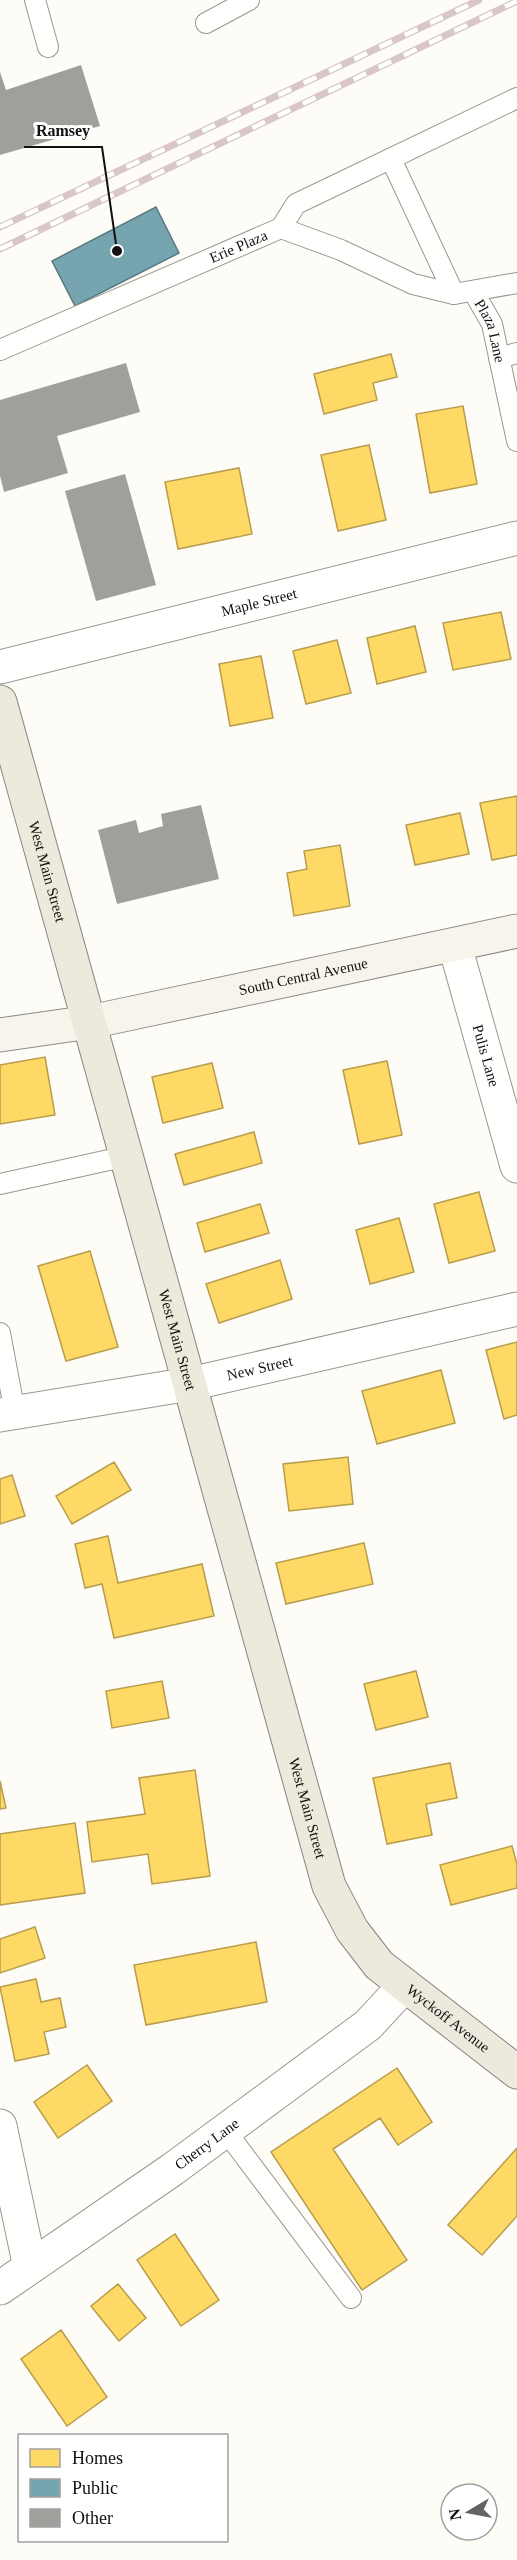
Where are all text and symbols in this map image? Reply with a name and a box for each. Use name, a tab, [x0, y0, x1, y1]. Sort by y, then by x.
callout: Ramsey	[24, 113, 102, 147]
text: Ramsey	[36, 122, 90, 140]
street label: Erie Plaza	[207, 227, 270, 266]
street label: Plaza Lane	[471, 296, 508, 364]
street label: Maple Street	[220, 585, 299, 619]
street label: West Main Street	[26, 819, 69, 925]
street label: South Central Avenue	[237, 955, 370, 998]
street label: Pulis Lane	[470, 1023, 502, 1089]
street label: West Main Street	[156, 1288, 199, 1393]
street label: New Street	[225, 1353, 295, 1383]
street label: West Main Street	[286, 1756, 329, 1861]
street label: Wyckoff Avenue	[403, 1981, 493, 2056]
street label: Cherry Lane	[172, 2115, 242, 2173]
legend	[18, 2434, 228, 2542]
text: Homes	[72, 2448, 123, 2468]
text: Public	[72, 2478, 118, 2498]
north arrow	[439, 2482, 499, 2542]
text: N	[445, 2507, 464, 2522]
text: Other	[72, 2508, 113, 2528]

